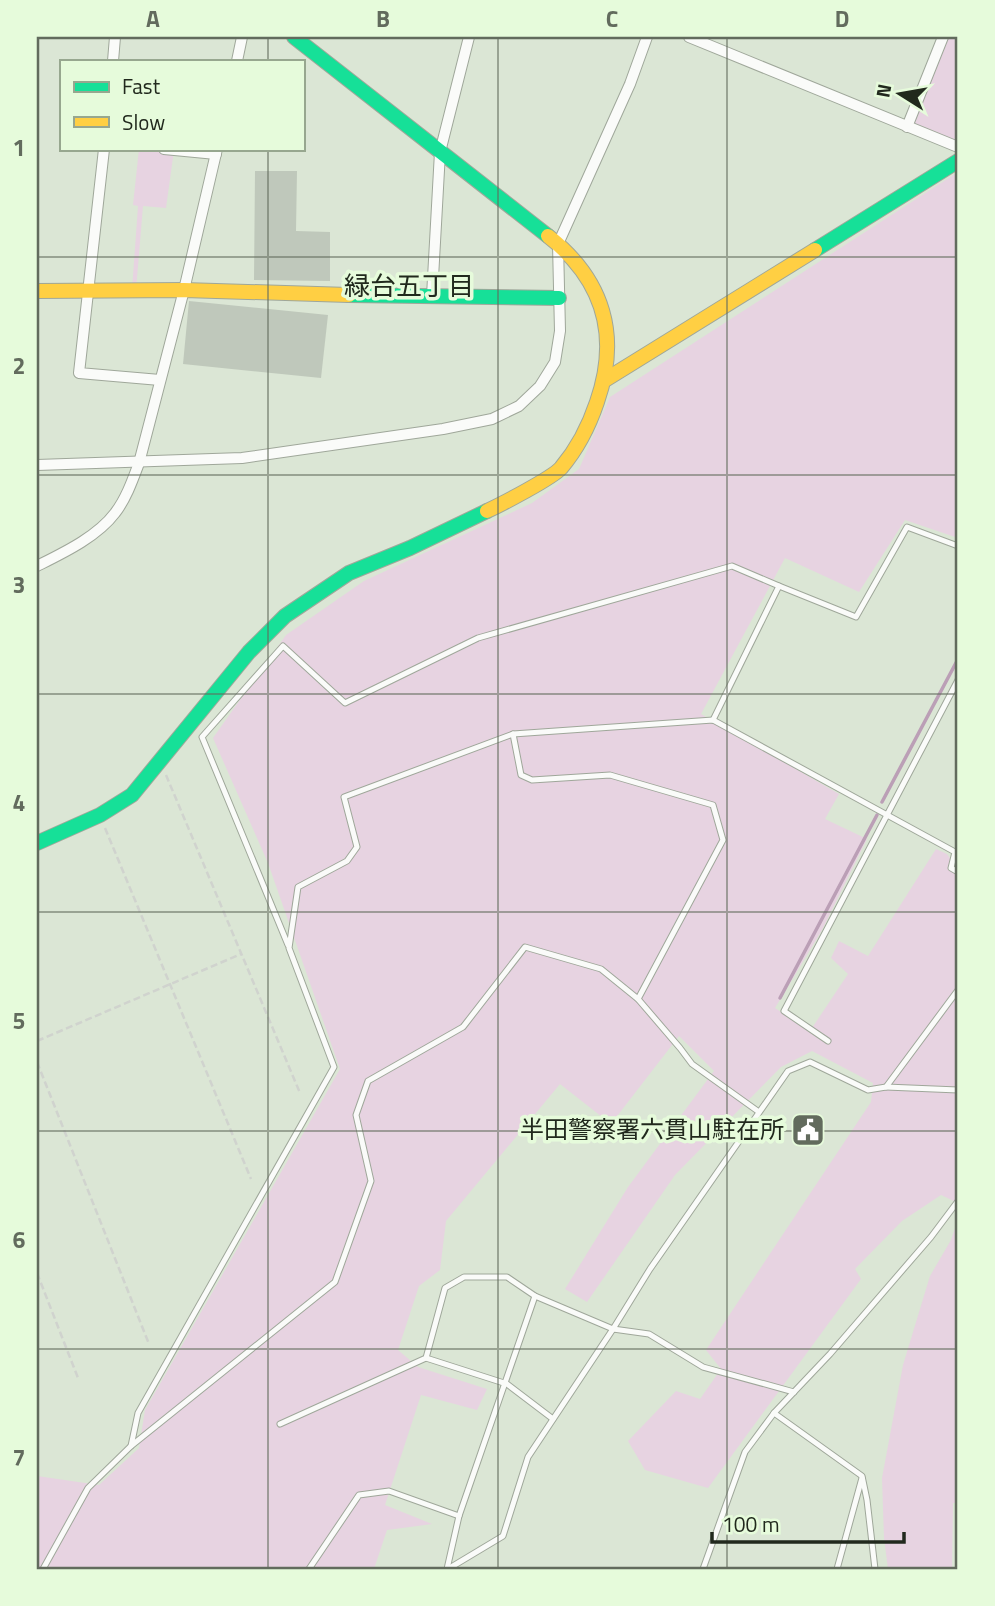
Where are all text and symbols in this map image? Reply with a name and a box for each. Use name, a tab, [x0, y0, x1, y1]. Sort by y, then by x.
text: A	[146, 1, 160, 36]
text: B	[376, 1, 390, 36]
text: C	[606, 1, 618, 36]
text: D	[835, 1, 849, 36]
legend	[60, 60, 304, 150]
north arrow	[866, 60, 936, 130]
text: Fast	[122, 70, 161, 102]
text: N	[867, 81, 898, 100]
text: Slow	[122, 106, 165, 138]
text: 1	[13, 130, 25, 165]
district label: 緑台五丁目	[344, 266, 474, 305]
text: 2	[13, 348, 25, 383]
text: 3	[13, 567, 25, 602]
text: 4	[13, 785, 25, 820]
text: 5	[13, 1003, 25, 1038]
place label: 半田警察署六貫山駐在所	[520, 1111, 784, 1147]
public building icon: 半田警察署六貫山駐在所	[789, 1111, 827, 1149]
text: 6	[13, 1222, 26, 1257]
text: 7	[13, 1440, 25, 1475]
scale bar	[712, 1501, 904, 1545]
text: 100 m	[722, 1508, 779, 1540]

